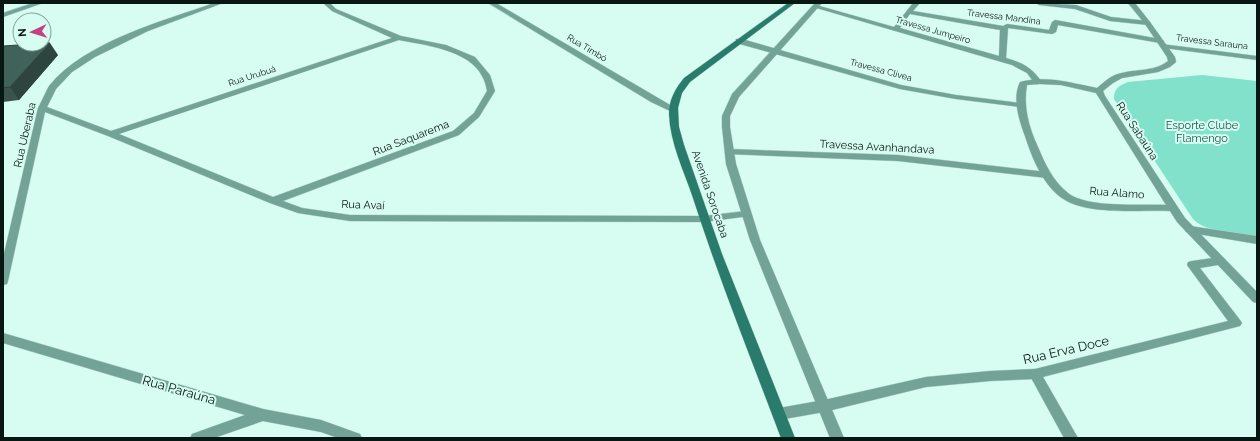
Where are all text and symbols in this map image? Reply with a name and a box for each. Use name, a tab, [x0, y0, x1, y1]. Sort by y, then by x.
street label: Travessa Mandina	[967, 8, 1041, 26]
north arrow	[12, 12, 52, 52]
street label: Travessa Jumpeiro	[895, 15, 971, 45]
text: N	[16, 28, 29, 37]
street label: Rua Timbó	[565, 32, 609, 64]
street label: Travessa Sarauna	[1176, 33, 1249, 51]
street label: Travessa Clivea	[849, 57, 913, 83]
street label: Rua Urubuá	[227, 64, 277, 88]
street label: Rua Sabaúna	[1113, 99, 1161, 163]
street label: Rua Uberaba	[11, 101, 39, 169]
street label: Rua Saquarema	[371, 117, 451, 159]
park label: Esporte Clube Flamengo	[1166, 119, 1239, 145]
street label: Travessa Avanhandava	[819, 137, 935, 157]
street label: Avenida Sorocaba	[689, 148, 731, 240]
street label: Rua Alamo	[1089, 185, 1145, 201]
street label: Rua Avaí	[341, 198, 385, 212]
street label: Rua Erva Doce	[1022, 333, 1111, 367]
street label: Rua Paraúna	[141, 372, 217, 408]

